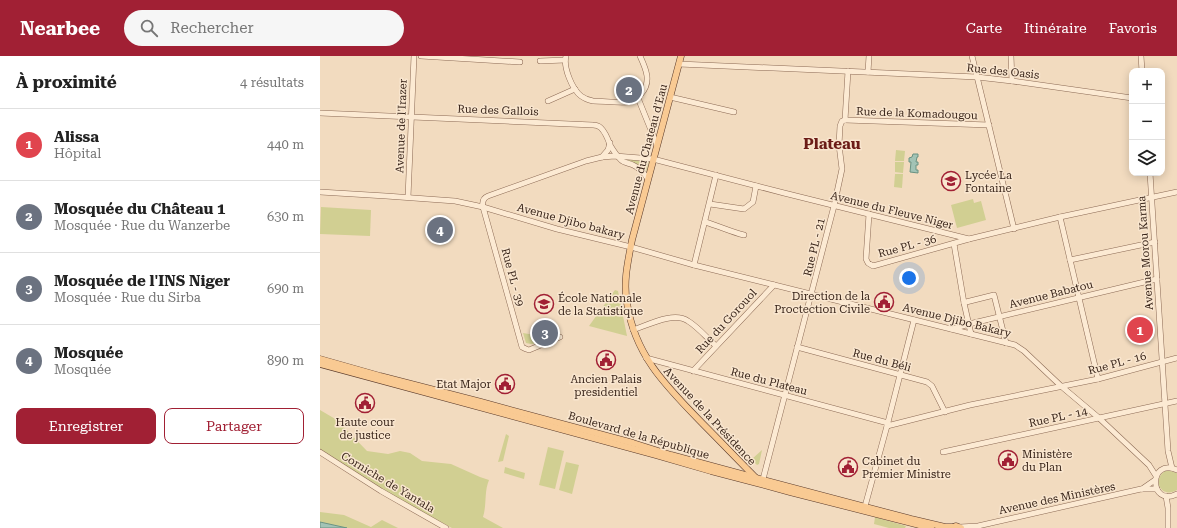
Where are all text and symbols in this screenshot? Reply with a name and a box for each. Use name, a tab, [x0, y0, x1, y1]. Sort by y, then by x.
search box	[124, 10, 404, 46]
text: Nearbee	[20, 17, 100, 40]
icon: search	[138, 17, 160, 39]
text: Rechercher	[170, 19, 254, 37]
text: Carte	[966, 20, 1002, 36]
text: Itinéraire	[1024, 20, 1087, 36]
text: Favoris	[1109, 20, 1157, 36]
street label: Rue des Oasis	[966, 61, 1040, 82]
map controls	[1129, 68, 1165, 176]
button: +	[1129, 68, 1165, 104]
text: À proximité	[16, 72, 117, 92]
text: 4 résultats	[240, 75, 304, 90]
pin: 2	[616, 75, 642, 105]
street label: Avenue de l'Irazer	[393, 78, 410, 173]
street label: Avenue du Chateau d'Eau	[623, 82, 670, 216]
street label: Rue des Gallois	[457, 103, 539, 118]
button: −	[1129, 104, 1165, 140]
street label: Rue de la Komadougou	[856, 105, 978, 122]
text: Alissa	[54, 128, 99, 146]
district label: Plateau	[803, 135, 861, 153]
text: 1	[25, 137, 33, 152]
text: 440 m	[267, 137, 304, 152]
button: layers	[1129, 140, 1165, 176]
text: Hôpital	[54, 146, 101, 161]
place label: Lycée La Fontaine	[965, 169, 1012, 195]
school or university icon: Lycée La Fontaine	[940, 170, 962, 192]
street label: Avenue du Fleuve Niger	[829, 189, 955, 232]
street label: Avenue Morou Karma	[1135, 195, 1156, 311]
text: Mosquée du Château 1	[54, 200, 225, 218]
street label: Avenue Djibo bakary	[516, 201, 627, 242]
text: 2	[25, 209, 33, 224]
text: 630 m	[267, 209, 304, 224]
pin: 4	[427, 215, 453, 245]
street label: Rue PL - 21	[801, 217, 828, 278]
text: Mosquée · Rue du Wanzerbe	[54, 218, 230, 233]
street label: Rue PL - 36	[877, 232, 938, 260]
street label: Rue PL - 39	[499, 247, 527, 308]
your location	[899, 268, 919, 288]
text: Mosquée de l'INS Niger	[54, 272, 230, 290]
street label: Avenue Babatou	[1008, 278, 1095, 311]
text: 3	[25, 281, 33, 296]
text: 690 m	[267, 281, 304, 296]
street label: Rue du Gorouol	[693, 286, 760, 356]
text: Mosquée · Rue du Sirba	[54, 290, 201, 305]
place label: Direction de la Proctection Civile	[774, 290, 870, 316]
place label: École Nationale de la Statistique	[558, 291, 643, 318]
public building icon: Direction de la Proctection Civile	[873, 291, 895, 313]
school or university icon: École Nationale de la Statistique	[533, 293, 555, 315]
street label: Avenue Djibo Bakary	[901, 301, 1013, 340]
pin: 1	[1127, 315, 1153, 345]
pin: 3	[532, 318, 558, 348]
text: Mosquée	[54, 344, 123, 362]
street label: Rue du Béli	[851, 346, 913, 375]
public building icon: Ancien Palais presidentiel	[595, 349, 617, 371]
street label: Rue PL - 16	[1087, 349, 1148, 377]
text: 4	[25, 353, 33, 368]
text: 890 m	[267, 353, 304, 368]
text: Mosquée	[54, 362, 111, 377]
street label: Avenue de la Présidence	[661, 365, 758, 468]
street label: Rue du Plateau	[729, 365, 809, 398]
public building icon: Etat Major	[494, 373, 516, 395]
place label: Ancien Palais presidentiel	[570, 373, 642, 399]
place label: Etat Major	[436, 378, 491, 391]
public building icon: Haute cour de justice	[354, 392, 376, 414]
street label: Rue PL - 14	[1028, 405, 1089, 430]
button: Enregistrer	[16, 408, 156, 444]
button: Partager	[164, 408, 304, 444]
street label: Boulevard de la République	[567, 409, 711, 462]
place label: Haute cour de justice	[336, 416, 395, 442]
place label: Ministère du Plan	[1022, 448, 1072, 474]
street label: Corniche de Yantala	[339, 449, 437, 516]
public building icon: Ministère du Plan	[997, 449, 1019, 471]
place label: Cabinet du Premier Ministre	[862, 455, 951, 481]
public building icon: Cabinet du Premier Ministre	[837, 456, 859, 478]
street label: Avenue des Ministères	[998, 480, 1117, 517]

